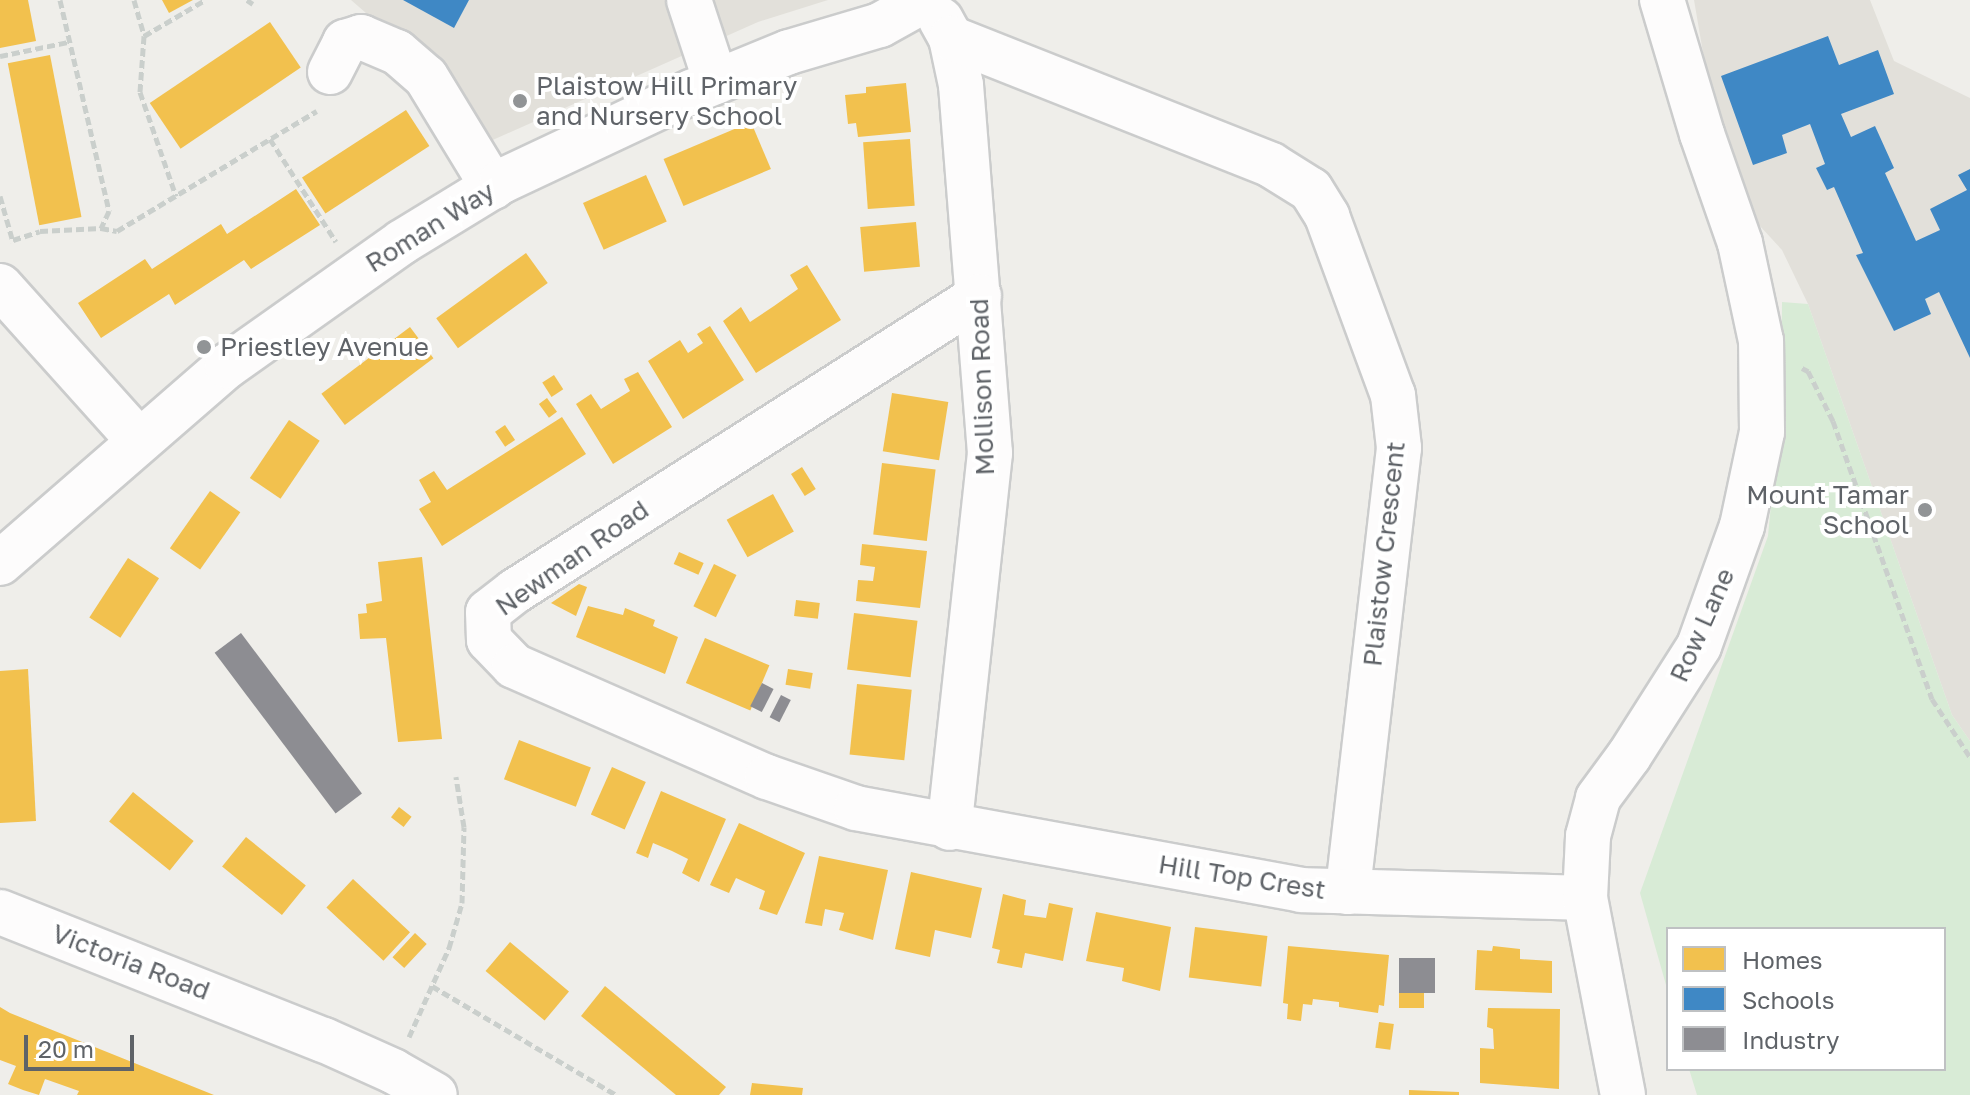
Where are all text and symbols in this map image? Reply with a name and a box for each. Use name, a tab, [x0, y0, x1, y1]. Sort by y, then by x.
place label: Plaistow Hill Primary and Nursery School	[536, 70, 797, 132]
marker: Plaistow Hill Primary and Nursery School	[511, 92, 529, 110]
street label: Roman Way	[360, 175, 500, 279]
street label: Mollison Road	[963, 298, 1001, 476]
place label: Priestley Avenue	[220, 331, 429, 363]
marker: Priestley Avenue	[195, 338, 213, 356]
street label: Plaistow Crescent	[1357, 440, 1411, 668]
place label: Mount Tamar School	[1746, 479, 1909, 540]
street label: Newman Road	[490, 494, 654, 622]
marker: Mount Tamar School	[1916, 501, 1934, 519]
street label: Row Lane	[1663, 563, 1741, 687]
street label: Hill Top Crest	[1156, 848, 1328, 906]
street label: Victoria Road	[48, 918, 214, 1006]
legend	[1666, 927, 1946, 1071]
text: Homes	[1742, 945, 1823, 974]
text: Schools	[1742, 985, 1834, 1014]
scale bar	[28, 1019, 138, 1069]
text: Industry	[1742, 1025, 1839, 1054]
text: 20 m	[38, 1034, 94, 1063]

